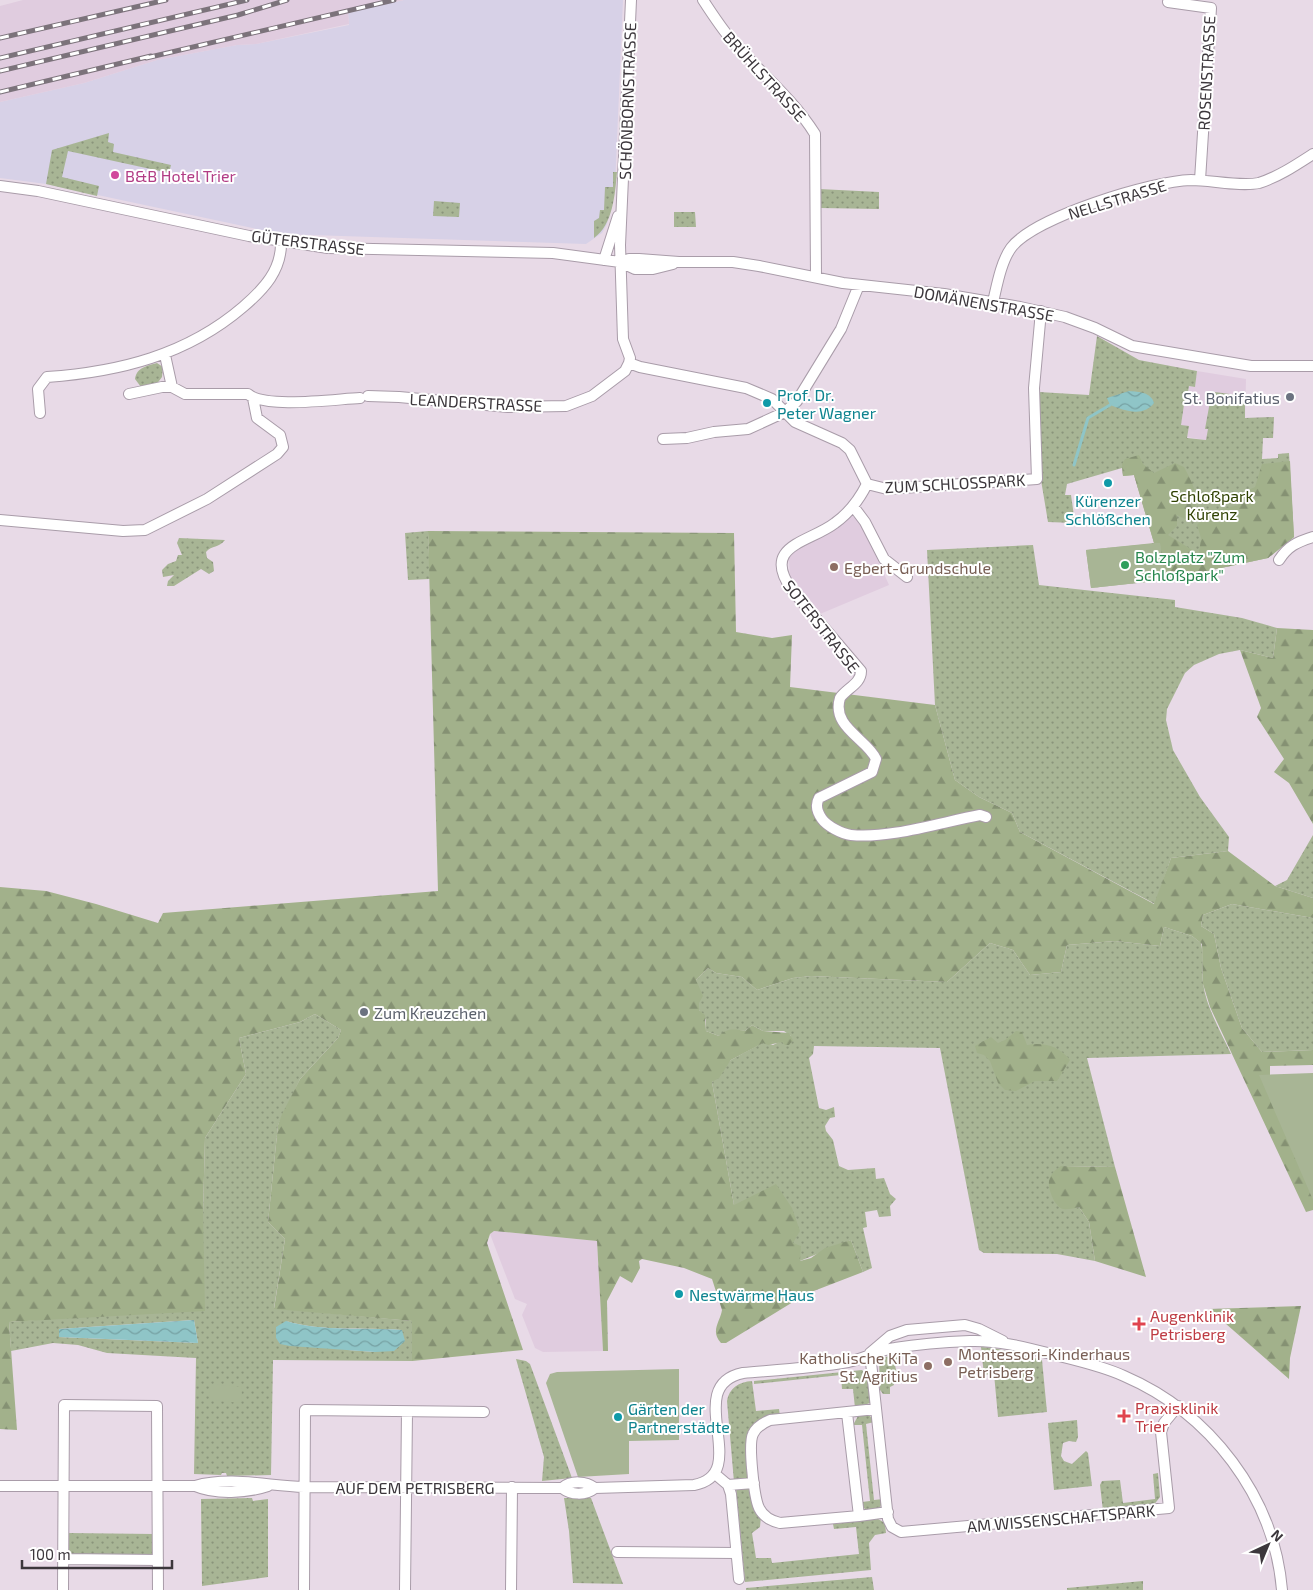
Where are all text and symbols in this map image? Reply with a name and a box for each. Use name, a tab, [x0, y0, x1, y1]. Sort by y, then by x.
street label: ROSENSTRASSE	[1194, 15, 1218, 131]
street label: SCHÖNBORNSTRASSE	[615, 22, 639, 180]
street label: BRÜHLSTRASSE	[720, 27, 810, 125]
place label: B&B Hotel Trier	[125, 166, 237, 185]
marker: B&B Hotel Trier	[109, 169, 121, 181]
street label: NELLSTRASSE	[1066, 175, 1168, 223]
street label: GÜTERSTRASSE	[250, 226, 366, 258]
street label: DOMÄNENSTRASSE	[913, 281, 1056, 325]
place label: Prof. Dr. Peter Wagner	[777, 385, 877, 422]
place label: St. Bonifatius	[1183, 388, 1280, 407]
street label: LEANDERSTRASSE	[409, 389, 543, 415]
marker: St. Bonifatius	[1284, 391, 1296, 403]
marker: Prof. Dr. Peter Wagner	[761, 397, 773, 409]
street label: ZUM SCHLOSSPARK	[884, 470, 1026, 496]
marker: Kürenzer Schlößchen	[1102, 477, 1114, 489]
park label: Schloßpark Kürenz	[1170, 486, 1254, 523]
place label: Kürenzer Schlößchen	[1065, 491, 1151, 528]
place label: Bolzplatz "Zum Schloßpark"	[1135, 547, 1245, 584]
place label: Egbert-Grundschule	[844, 558, 991, 577]
marker: Bolzplatz "Zum Schloßpark"	[1119, 559, 1131, 571]
marker: Egbert-Grundschule	[828, 561, 840, 573]
street label: SOTERSTRASSE	[780, 576, 864, 676]
place label: Zum Kreuzchen	[374, 1003, 486, 1022]
marker: Zum Kreuzchen	[358, 1006, 370, 1018]
place label: Nestwärme Haus	[689, 1285, 814, 1304]
marker: Nestwärme Haus	[673, 1288, 685, 1300]
place label: Augenklinik Petrisberg	[1150, 1306, 1234, 1343]
marker: Augenklinik Petrisberg	[1132, 1317, 1146, 1331]
place label: Montessori-Kinderhaus Petrisberg	[958, 1344, 1130, 1381]
place label: Katholische KiTa St. Agritius	[799, 1348, 918, 1385]
marker: Montessori-Kinderhaus Petrisberg	[942, 1356, 954, 1368]
marker: Katholische KiTa St. Agritius	[922, 1360, 934, 1372]
place label: Praxisklinik Trier	[1135, 1398, 1218, 1435]
place label: Gärten der Partnerstädte	[628, 1399, 730, 1436]
marker: Praxisklinik Trier	[1117, 1409, 1131, 1423]
marker: Gärten der Partnerstädte	[612, 1411, 624, 1423]
street label: AUF DEM PETRISBERG	[335, 1478, 495, 1497]
street label: AM WISSENSCHAFTSPARK	[966, 1500, 1156, 1536]
north arrow	[1243, 1520, 1293, 1570]
text: N	[1268, 1526, 1287, 1545]
scale bar	[22, 1538, 172, 1570]
text: 100 m	[30, 1545, 71, 1563]

